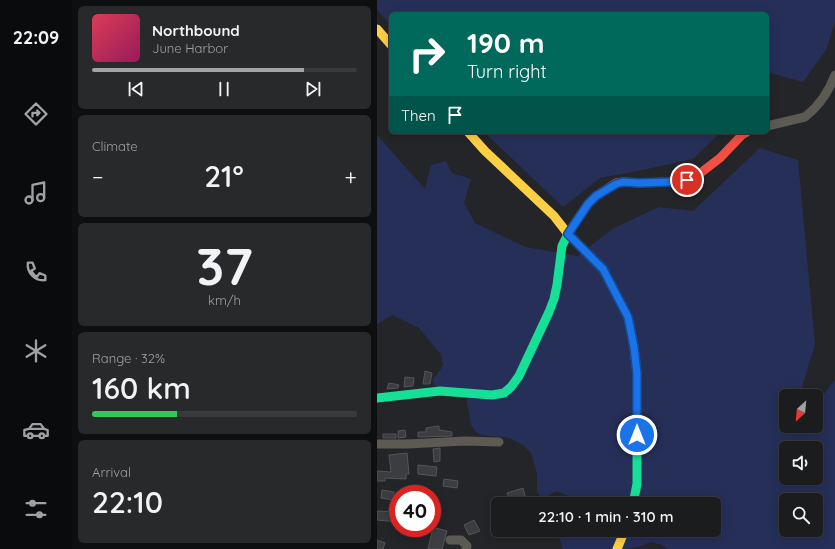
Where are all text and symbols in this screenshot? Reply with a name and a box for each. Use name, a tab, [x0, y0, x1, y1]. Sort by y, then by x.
text: Northbound	[152, 21, 240, 40]
text: 190 m	[467, 25, 545, 60]
text: 22:09	[13, 26, 59, 49]
icon: right	[401, 28, 453, 80]
text: June Harbor	[152, 40, 228, 56]
text: Turn right	[467, 60, 547, 83]
icon: previous	[125, 78, 147, 100]
icon: pause	[213, 78, 235, 100]
icon: next	[302, 78, 324, 100]
icon: directions	[22, 100, 50, 128]
icon: arrive	[444, 104, 466, 126]
text: Then	[401, 106, 436, 125]
text: Climate	[92, 138, 138, 154]
text: 21°	[204, 157, 244, 195]
text: −	[92, 163, 103, 191]
text: +	[345, 163, 357, 191]
pin	[670, 163, 704, 197]
icon: arrive	[676, 169, 698, 191]
icon: music	[22, 179, 50, 207]
text: 37	[196, 233, 253, 298]
icon: phone	[22, 258, 50, 286]
text: km/h	[208, 292, 241, 308]
icon: climate	[22, 337, 50, 365]
text: Range · 32%	[92, 350, 165, 366]
text: 160 km	[92, 369, 191, 407]
north arrow	[779, 389, 823, 433]
map controls	[779, 389, 823, 537]
position arrow	[616, 414, 658, 456]
icon: car	[22, 416, 50, 444]
button: sound	[779, 441, 823, 485]
text: Arrival	[92, 464, 131, 480]
text: 22:10	[92, 483, 163, 521]
speed limit sign: 40	[389, 485, 441, 537]
button: search	[779, 493, 823, 537]
icon: filters	[22, 495, 50, 523]
text: 22:10 · 1 min · 310 m	[538, 507, 674, 526]

